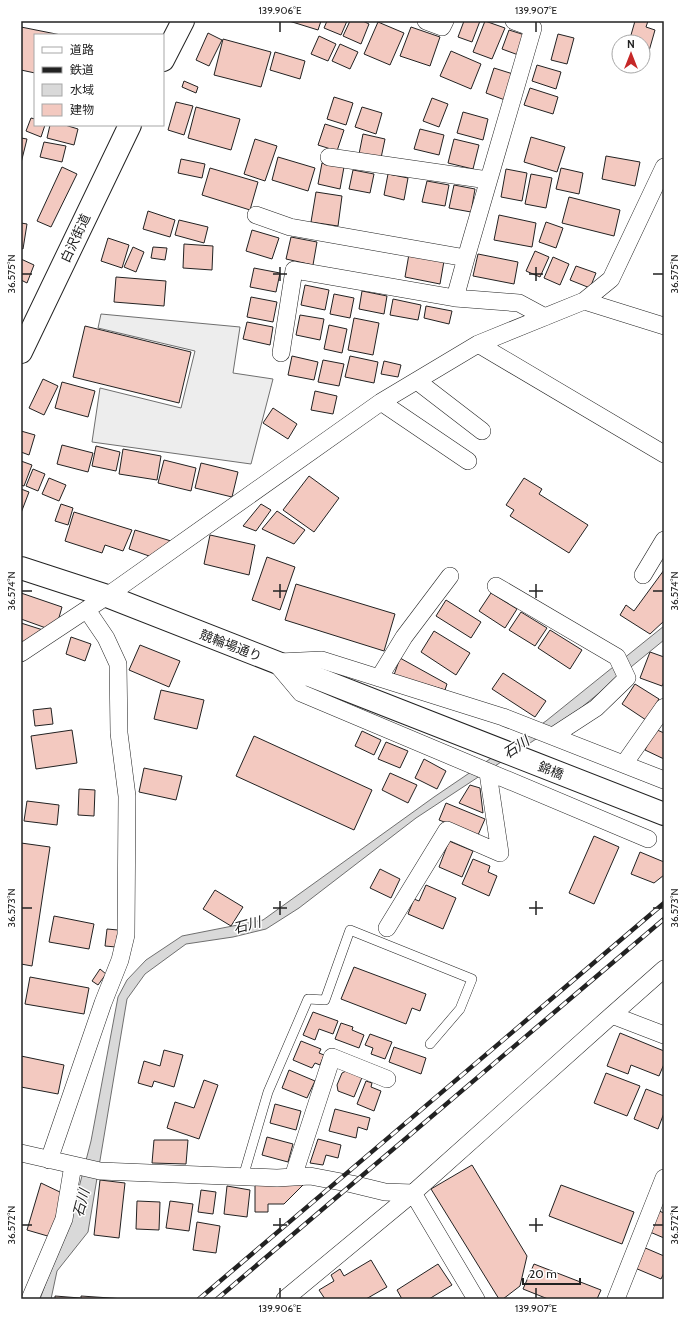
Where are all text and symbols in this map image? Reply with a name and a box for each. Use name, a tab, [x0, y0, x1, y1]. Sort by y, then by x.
text: 139.906°E	[259, 4, 302, 17]
text: 139.907°E	[515, 4, 558, 17]
legend	[34, 34, 164, 126]
north arrow	[611, 34, 651, 74]
text: N	[627, 37, 635, 51]
text: 道路	[70, 42, 94, 57]
text: 鉄道	[70, 62, 94, 77]
text: 水域	[70, 82, 94, 97]
text: 建物	[70, 102, 94, 117]
street label: 白沢街道	[57, 211, 93, 265]
text: 36.575°N	[5, 255, 18, 293]
text: 36.575°N	[668, 255, 681, 293]
text: 36.574°N	[5, 572, 18, 610]
text: 36.574°N	[668, 572, 681, 610]
street label: 競輪場通り	[198, 626, 264, 664]
water label: 石川	[499, 731, 534, 762]
street label: 錦橋	[536, 758, 566, 782]
text: 36.573°N	[5, 889, 18, 927]
text: 36.573°N	[668, 889, 681, 927]
water label: 石川	[231, 912, 265, 937]
water label: 石川	[69, 1185, 94, 1219]
text: 36.572°N	[5, 1206, 18, 1244]
text: 36.572°N	[668, 1206, 681, 1244]
scale bar	[523, 1260, 580, 1286]
text: 20 m	[529, 1266, 557, 1281]
text: 139.906°E	[259, 1302, 302, 1315]
text: 139.907°E	[515, 1302, 558, 1315]

